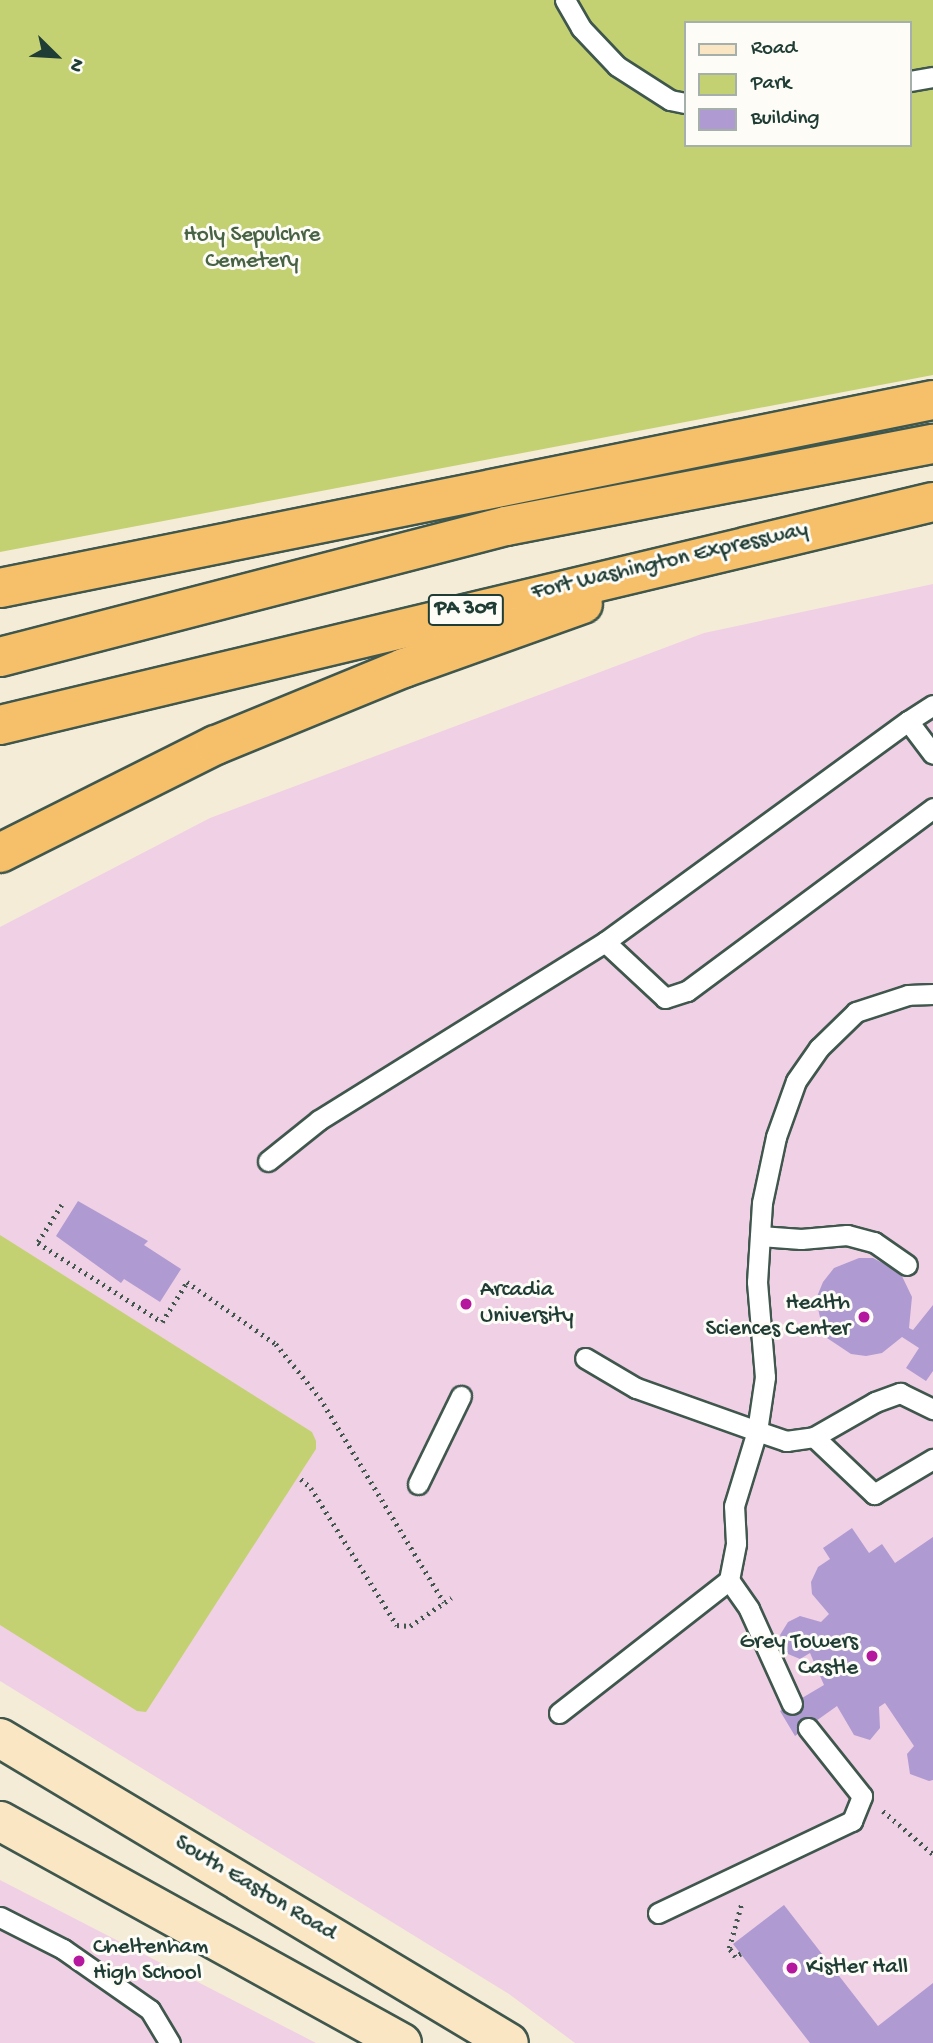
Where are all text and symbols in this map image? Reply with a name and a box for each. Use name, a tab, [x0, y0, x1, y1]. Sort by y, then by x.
north arrow	[21, 21, 91, 91]
legend	[684, 21, 912, 147]
text: Road	[751, 37, 797, 62]
text: N	[63, 54, 89, 75]
text: Park	[751, 72, 791, 97]
text: Building	[751, 107, 820, 132]
park label: Holy Sepulchre Cemetery	[184, 222, 320, 276]
street label: Fort Washington Expressway	[529, 517, 811, 607]
road number: PA 309	[428, 592, 504, 628]
place label: Arcadia University	[480, 1277, 574, 1331]
place label: Health Sciences Center	[705, 1290, 850, 1344]
marker: Arcadia University	[458, 1296, 474, 1312]
marker: Health Sciences Center	[856, 1309, 872, 1325]
place label: Grey Towers Castle	[740, 1629, 858, 1683]
marker: Grey Towers Castle	[864, 1648, 880, 1664]
street label: South Easton Road	[169, 1830, 341, 1948]
place label: Cheltenham High School	[93, 1934, 208, 1988]
marker: Cheltenham High School	[71, 1953, 87, 1969]
place label: Kistler Hall	[806, 1954, 908, 1982]
marker: Kistler Hall	[784, 1960, 800, 1976]

